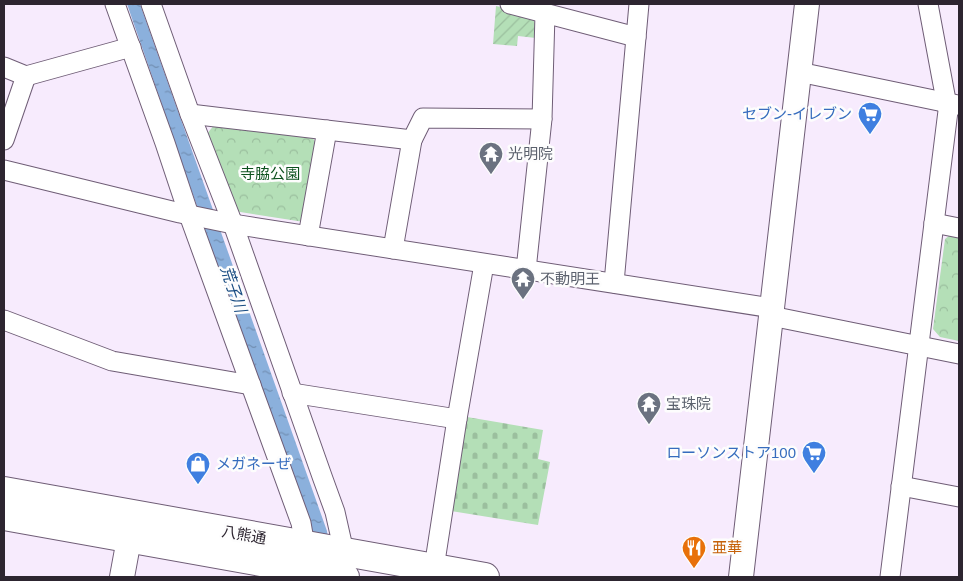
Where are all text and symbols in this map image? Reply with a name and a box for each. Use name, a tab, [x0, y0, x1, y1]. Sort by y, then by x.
supermarket icon: セブン-イレブン	[857, 101, 883, 135]
place label: セブン-イレブン	[742, 105, 852, 122]
temple icon: 光明院	[478, 141, 504, 175]
place label: 光明院	[508, 145, 553, 162]
park label: 寺脇公園	[240, 165, 300, 182]
water label: 荒子川	[218, 264, 250, 317]
temple icon: 不動明王	[510, 266, 536, 300]
place label: 不動明王	[540, 270, 600, 287]
temple icon: 宝珠院	[636, 391, 662, 425]
place label: 宝珠院	[666, 395, 711, 412]
supermarket icon: ローソンストア100	[801, 440, 827, 474]
place label: ローソンストア100	[666, 444, 796, 461]
shop icon: メガネーぜ	[185, 451, 211, 485]
place label: メガネーぜ	[216, 455, 291, 472]
street label: 八熊通	[220, 522, 268, 547]
restaurant icon: 亜華	[681, 535, 707, 569]
place label: 亜華	[712, 539, 742, 556]

